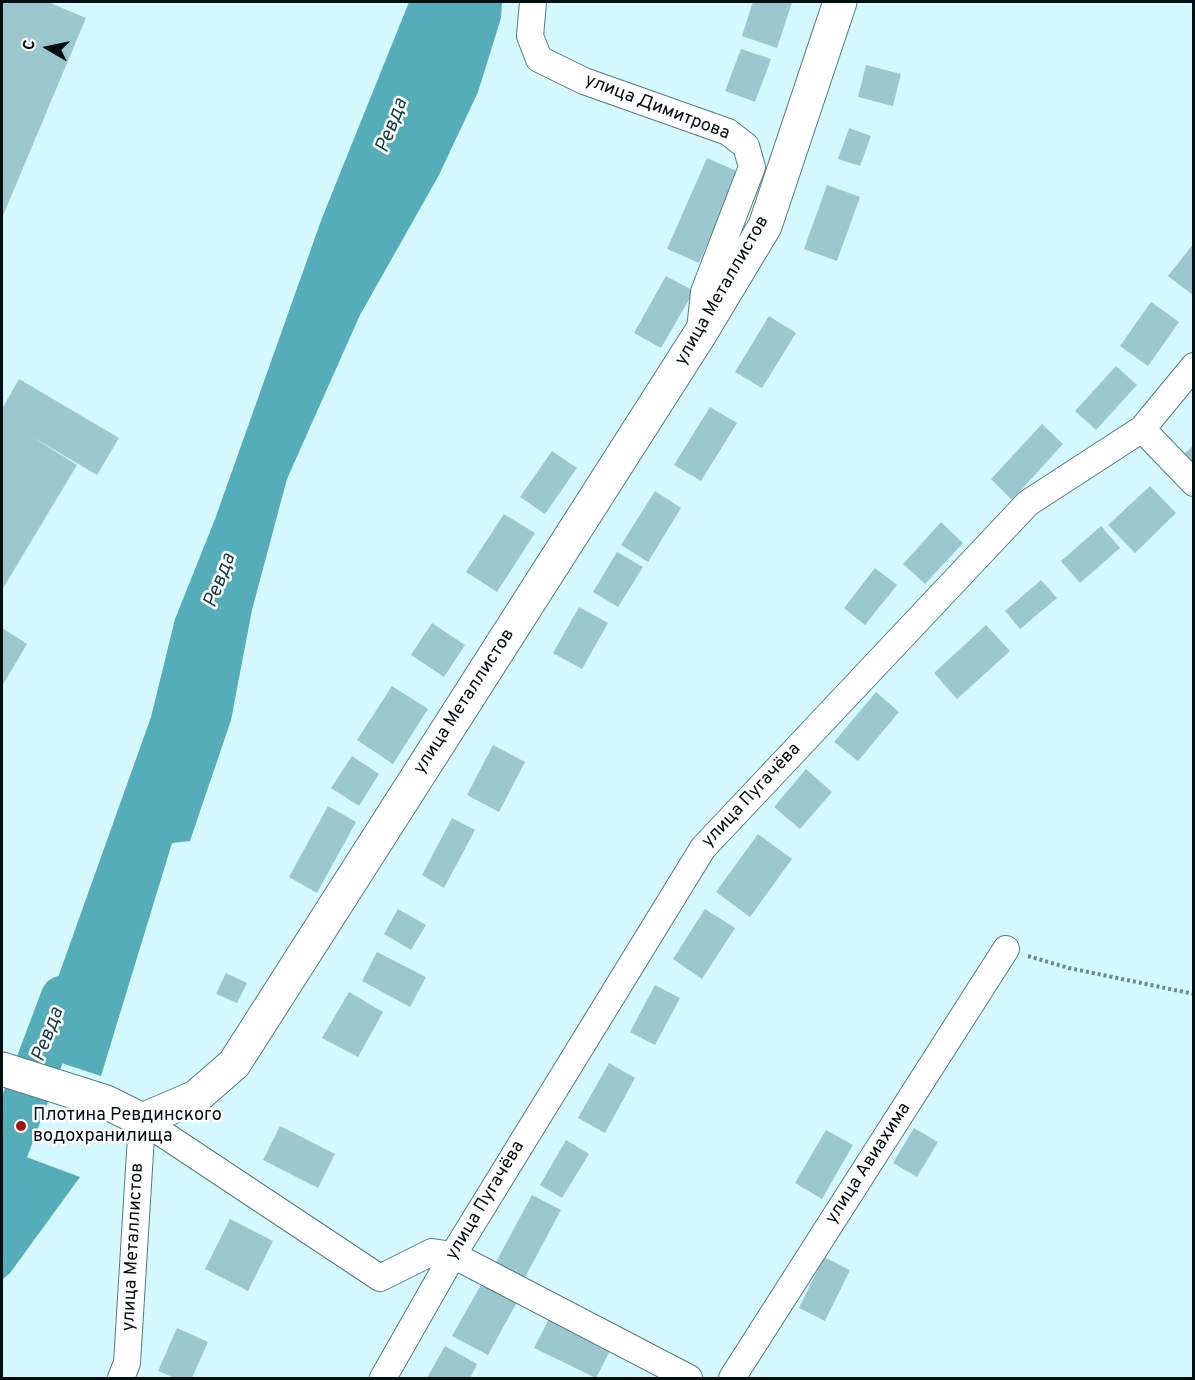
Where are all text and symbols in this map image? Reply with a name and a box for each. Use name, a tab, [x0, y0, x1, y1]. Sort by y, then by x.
north arrow	[18, 18, 78, 78]
text: С	[20, 39, 41, 52]
street label: улица Димитрова	[581, 70, 733, 146]
water label: Ревда	[372, 95, 414, 157]
street label: улица Металлистов	[671, 212, 775, 370]
water label: Ревда	[200, 550, 242, 612]
street label: улица Металлистов	[410, 625, 520, 779]
street label: улица Пугачёва	[698, 739, 806, 853]
water label: Ревда	[28, 1004, 70, 1066]
street label: улица Авиахима	[822, 1099, 916, 1229]
place label: Плотина Ревдинского водохранилища	[33, 1105, 222, 1148]
marker: Плотина Ревдинского водохранилища	[14, 1119, 28, 1133]
street label: улица Пугачёва	[442, 1137, 530, 1265]
street label: улица Металлистов	[119, 1162, 149, 1332]

